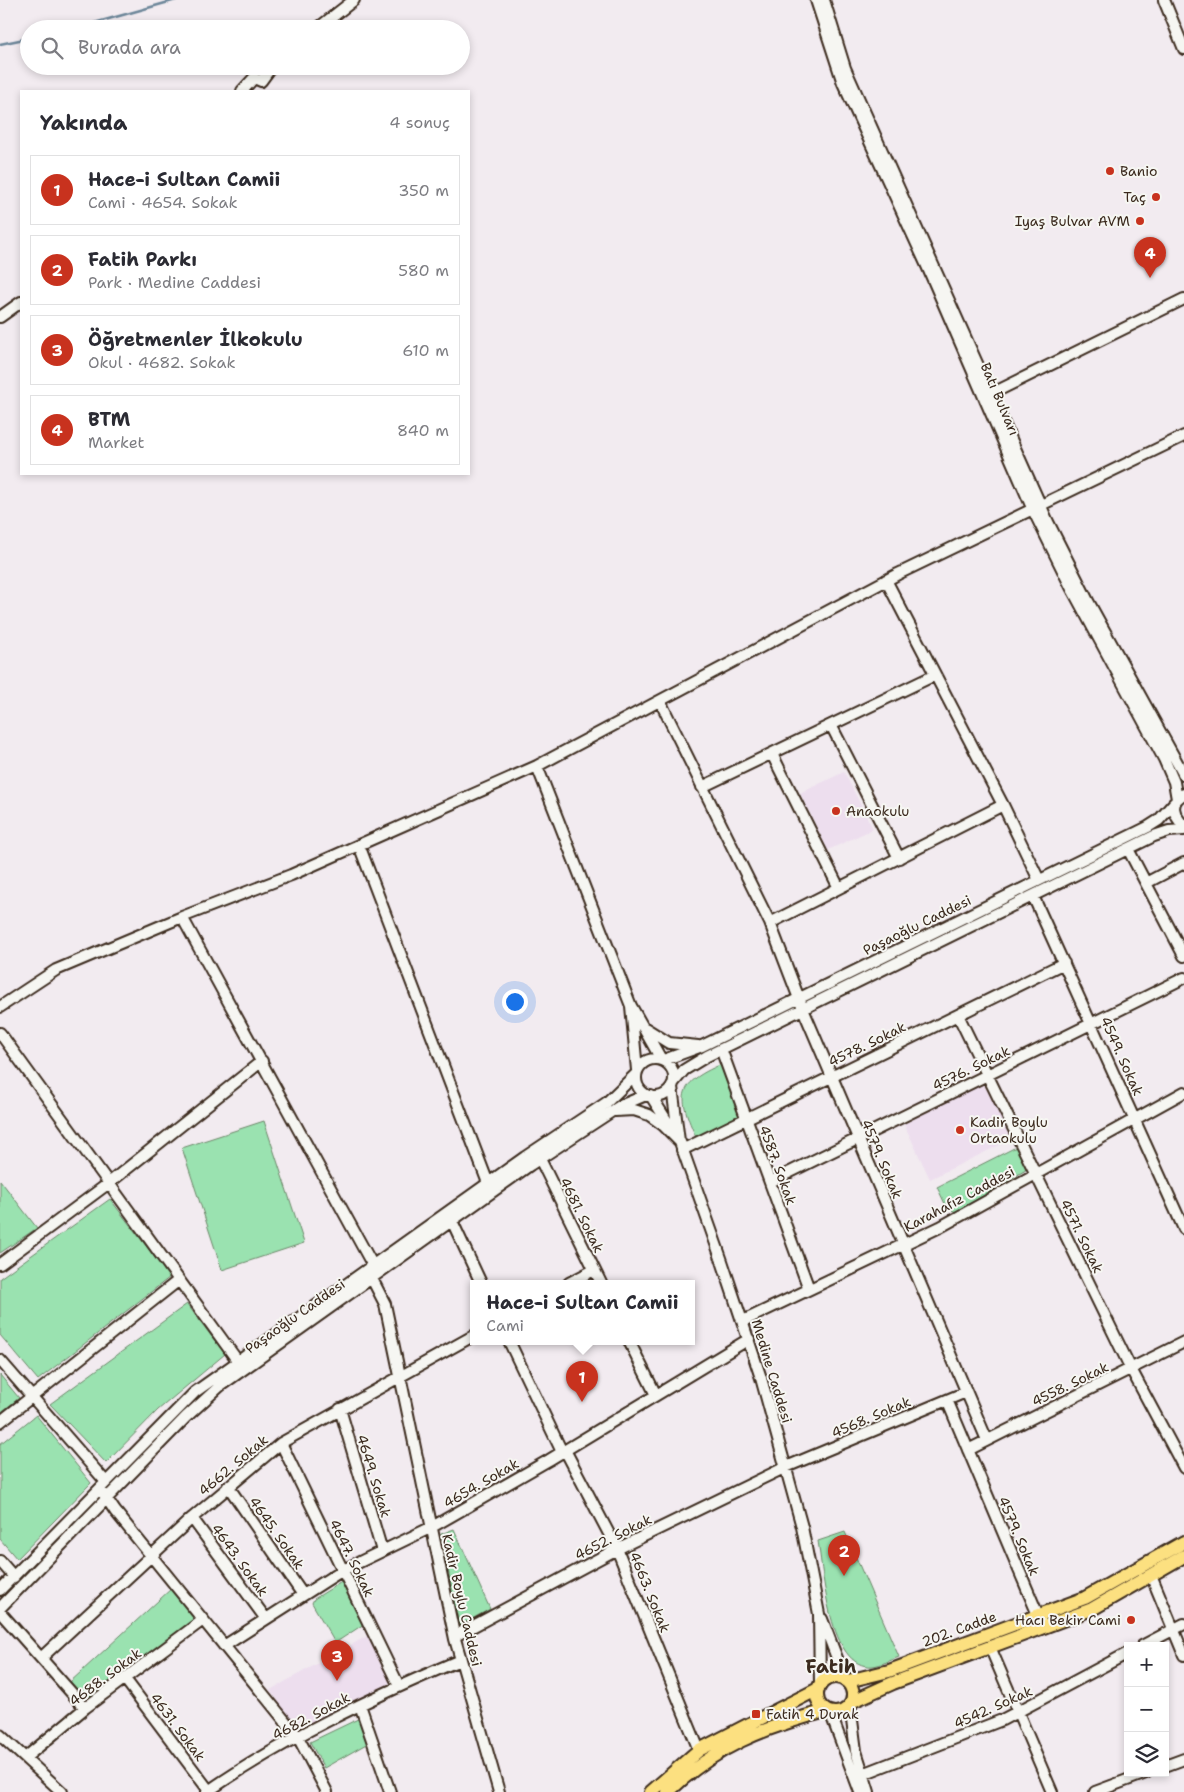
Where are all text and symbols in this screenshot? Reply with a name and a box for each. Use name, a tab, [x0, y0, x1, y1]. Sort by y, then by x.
search box	[20, 20, 470, 75]
icon: search	[38, 34, 66, 62]
text: Burada ara	[78, 35, 181, 60]
text: Yakında	[40, 109, 127, 137]
text: 4 sonuç	[389, 112, 450, 133]
place label: Banio	[1120, 162, 1157, 180]
marker: Banio	[1104, 165, 1116, 177]
text: Hace-i Sultan Camii	[88, 167, 280, 192]
text: 1	[53, 180, 61, 201]
text: 350 m	[398, 180, 449, 201]
place label: Taç	[1123, 188, 1146, 206]
marker: Taç	[1150, 191, 1162, 203]
text: Cami · 4654. Sokak	[88, 192, 238, 213]
place label: Iyaş Bulvar AVM	[1015, 212, 1131, 230]
marker: Iyaş Bulvar AVM	[1134, 215, 1146, 227]
pin: 4	[1134, 237, 1166, 278]
text: Fatih Parkı	[88, 247, 197, 272]
text: 2	[51, 260, 63, 281]
text: 580 m	[398, 260, 449, 281]
text: Park · Medine Caddesi	[88, 272, 261, 293]
text: Öğretmenler İlkokulu	[88, 327, 303, 352]
text: 3	[51, 340, 63, 361]
text: 610 m	[402, 340, 449, 361]
text: Okul · 4682. Sokak	[88, 352, 236, 373]
street label: Batı Bulvarı	[977, 360, 1023, 438]
text: BTM	[88, 407, 130, 432]
text: 4	[51, 420, 63, 441]
text: 840 m	[397, 420, 449, 441]
text: Market	[88, 432, 145, 453]
place label: Anaokulu	[846, 802, 909, 820]
marker: Anaokulu	[830, 805, 842, 817]
street label: Paşaoğlu Caddesi	[860, 891, 974, 959]
your location	[502, 989, 528, 1015]
street label: 4549. Sokak	[1097, 1014, 1147, 1098]
street label: 4578. Sokak	[825, 1017, 909, 1071]
street label: 4576. Sokak	[929, 1041, 1013, 1095]
place label: Kadir Boylu Ortaokulu	[970, 1113, 1048, 1147]
street label: 4579. Sokak	[857, 1117, 907, 1201]
street label: 4587. Sokak	[755, 1123, 801, 1207]
marker: Kadir Boylu Ortaokulu	[954, 1124, 966, 1136]
street label: Karahafız Caddesi	[900, 1162, 1018, 1236]
street label: 4681. Sokak	[556, 1174, 608, 1256]
street label: 4571. Sokak	[1056, 1196, 1108, 1276]
street label: Paşaoğlu Caddesi	[241, 1275, 349, 1357]
popup	[470, 1280, 695, 1345]
text: Hace-i Sultan Camii	[486, 1290, 679, 1315]
text: Cami	[486, 1315, 524, 1336]
street label: Medine Caddesi	[748, 1317, 796, 1425]
street label: 4558. Sokak	[1029, 1358, 1111, 1410]
pin: 1	[566, 1361, 598, 1402]
street label: 4568. Sokak	[829, 1392, 913, 1442]
street label: 4662. Sokak	[194, 1431, 272, 1499]
street label: 4649. Sokak	[353, 1432, 395, 1520]
street label: 4654. Sokak	[440, 1454, 522, 1512]
street label: 4645. Sokak	[245, 1493, 309, 1573]
street label: 4579. Sokak	[994, 1494, 1044, 1578]
street label: 4652. Sokak	[571, 1510, 655, 1564]
street label: 4647. Sokak	[325, 1516, 379, 1600]
street label: 4643. Sokak	[208, 1520, 272, 1600]
street label: Kadir Boylu Caddesi	[438, 1532, 486, 1668]
pin: 2	[828, 1535, 860, 1576]
street label: 4663. Sokak	[626, 1549, 674, 1635]
street label: 202. Cadde	[919, 1607, 999, 1651]
place label: Hacı Bekir Cami	[1015, 1611, 1121, 1629]
marker: Hacı Bekir Cami	[1125, 1614, 1137, 1626]
pin: 3	[321, 1640, 353, 1681]
map controls	[1124, 1642, 1169, 1777]
button: +	[1124, 1642, 1169, 1687]
street label: 4688. Sokak	[65, 1644, 145, 1710]
district label: Fatih	[806, 1654, 857, 1679]
street label: 4542. Sokak	[951, 1682, 1035, 1732]
button: −	[1124, 1687, 1169, 1732]
street label: 4682. Sokak	[269, 1688, 353, 1744]
street label: 4631. Sokak	[146, 1689, 210, 1765]
place label: Fatih 4 Durak	[766, 1705, 859, 1723]
marker: Fatih 4 Durak	[750, 1708, 762, 1720]
button: layers	[1124, 1732, 1169, 1777]

